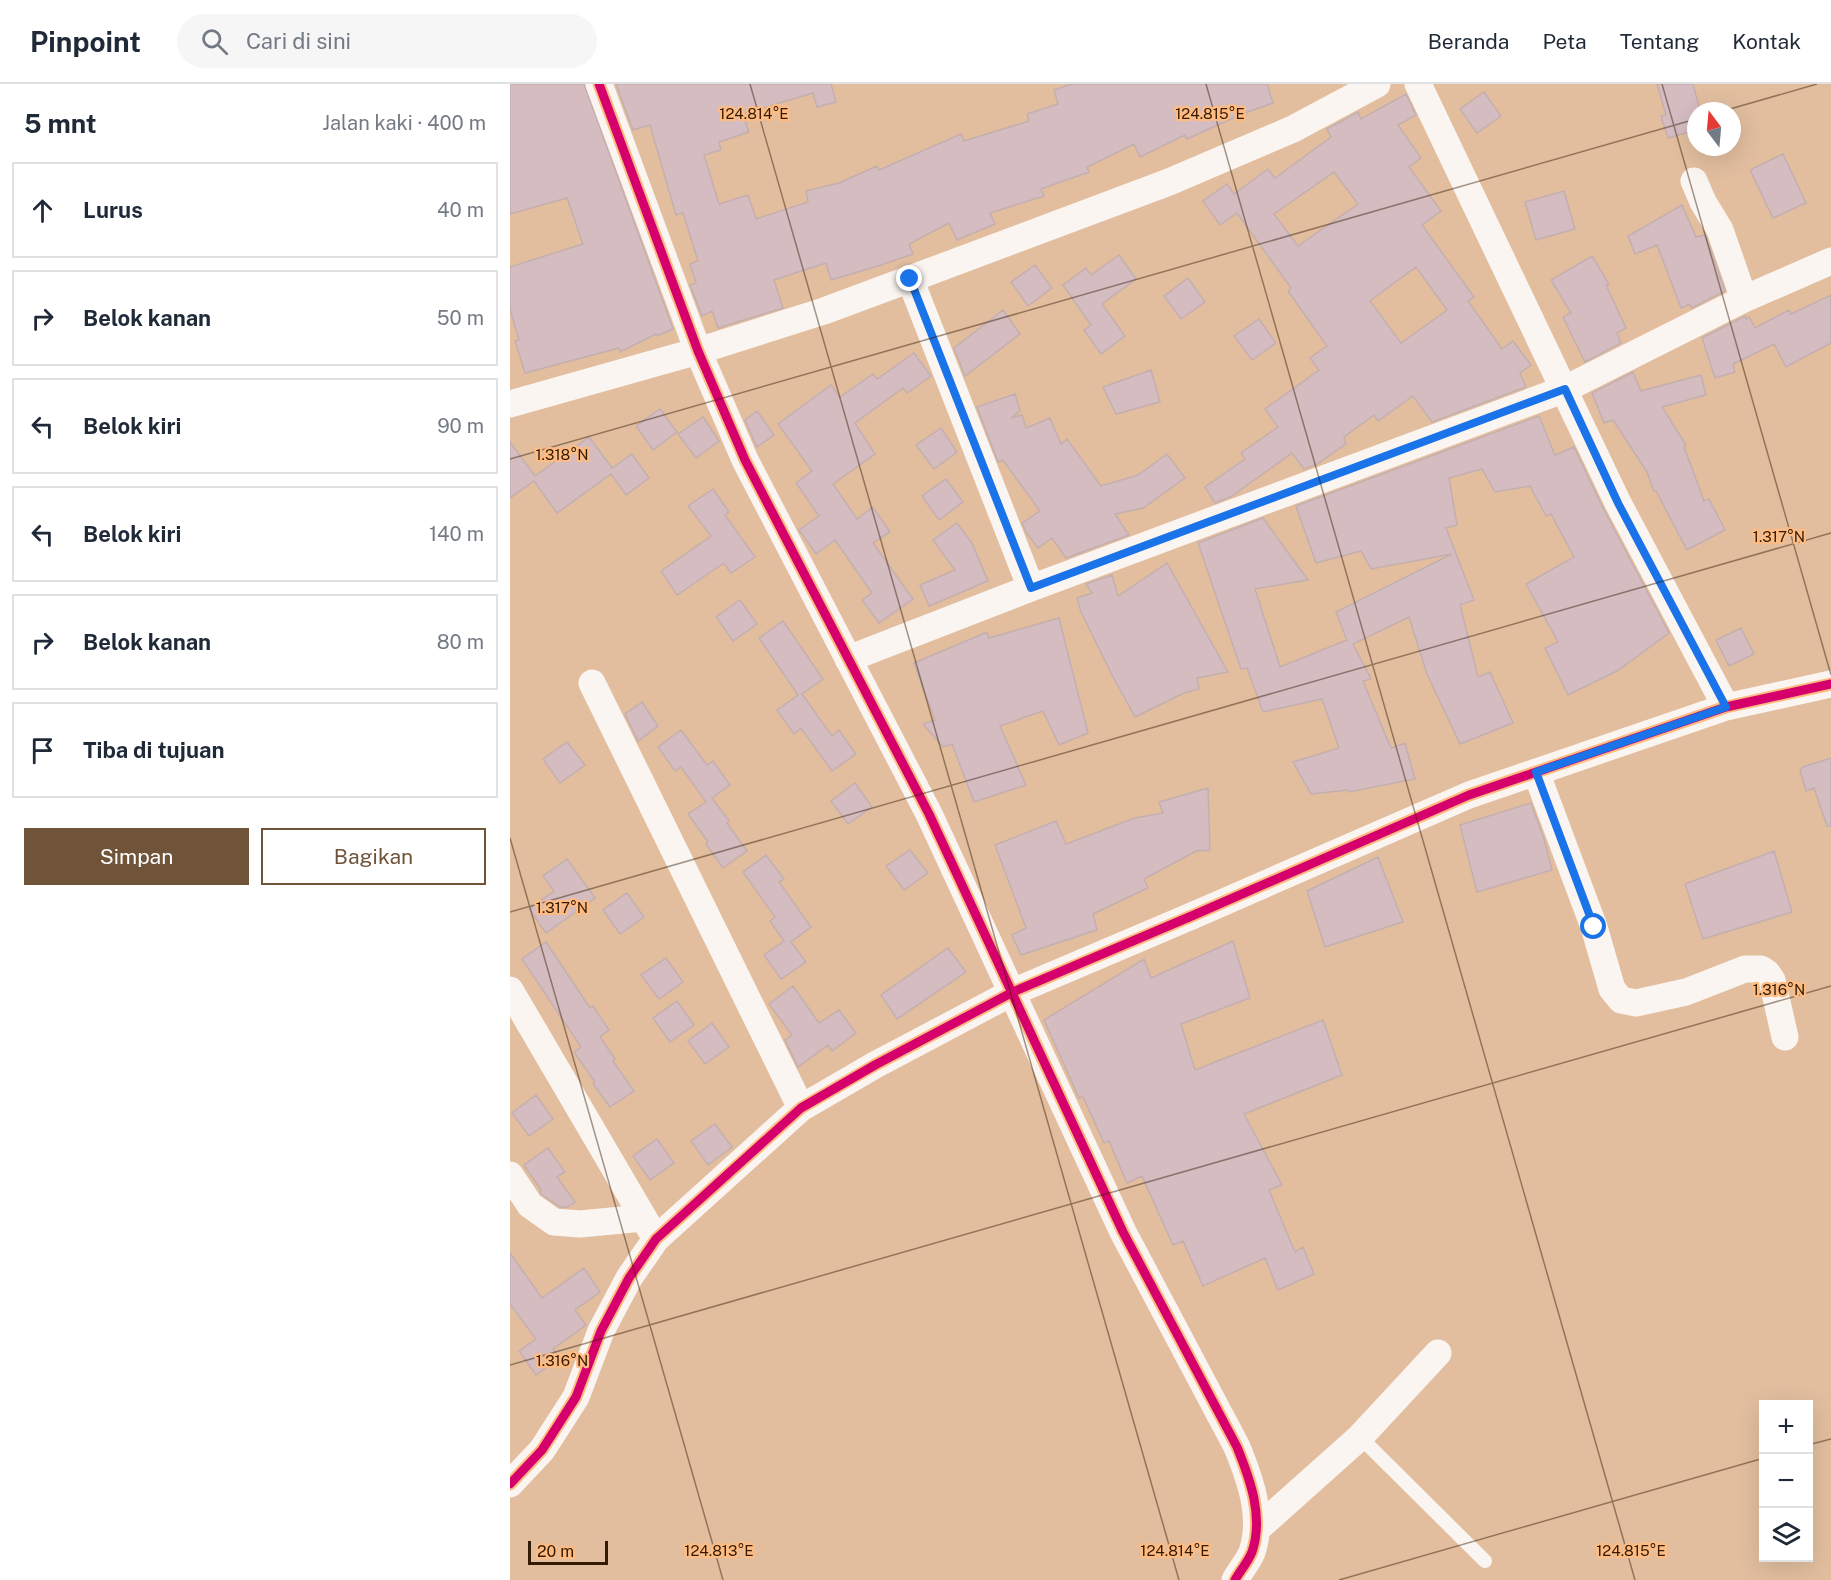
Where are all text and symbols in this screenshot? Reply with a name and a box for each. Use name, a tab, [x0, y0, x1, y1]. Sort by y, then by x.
search box	[177, 14, 597, 68]
text: Pinpoint	[30, 25, 141, 58]
icon: search	[198, 25, 231, 58]
text: Cari di sini	[246, 28, 351, 54]
text: Beranda	[1428, 29, 1509, 54]
text: Peta	[1542, 29, 1587, 54]
text: Tentang	[1620, 29, 1699, 54]
text: Kontak	[1732, 29, 1801, 54]
north arrow	[1687, 102, 1741, 156]
text: 124.814°E	[719, 105, 789, 122]
text: 124.815°E	[1175, 105, 1245, 122]
text: 5 mnt	[24, 108, 96, 139]
text: Jalan kaki · 400 m	[322, 111, 486, 135]
icon: ahead	[26, 194, 59, 227]
text: Lurus	[83, 197, 143, 223]
text: 40 m	[437, 198, 484, 222]
route end	[896, 265, 922, 291]
icon: right	[26, 302, 59, 335]
text: Belok kanan	[83, 305, 211, 331]
text: 50 m	[437, 306, 484, 330]
icon: left	[26, 410, 59, 443]
text: Belok kiri	[83, 413, 181, 439]
text: 90 m	[437, 414, 484, 438]
text: 1.318°N	[535, 446, 589, 463]
icon: left	[26, 518, 59, 551]
text: Belok kiri	[83, 521, 181, 547]
text: 140 m	[429, 522, 484, 546]
text: 1.317°N	[1753, 528, 1805, 545]
icon: right	[26, 626, 59, 659]
text: Belok kanan	[83, 629, 211, 655]
text: 80 m	[437, 630, 484, 654]
icon: arrive	[26, 734, 59, 767]
text: Tiba di tujuan	[83, 737, 224, 763]
button: Simpan	[24, 828, 249, 885]
button: Bagikan	[261, 828, 486, 885]
text: 1.317°N	[536, 899, 588, 916]
route start	[1580, 913, 1606, 939]
text: 1.316°N	[1753, 981, 1805, 998]
text: 1.316°N	[536, 1352, 588, 1369]
map controls	[1759, 1400, 1813, 1562]
button: +	[1759, 1400, 1813, 1454]
button: −	[1759, 1454, 1813, 1508]
button: layers	[1759, 1508, 1813, 1562]
scale bar	[528, 1538, 608, 1566]
text: 20 m	[537, 1542, 574, 1561]
text: 124.813°E	[684, 1542, 754, 1559]
text: 124.814°E	[1140, 1542, 1210, 1559]
text: 124.815°E	[1596, 1542, 1666, 1559]

